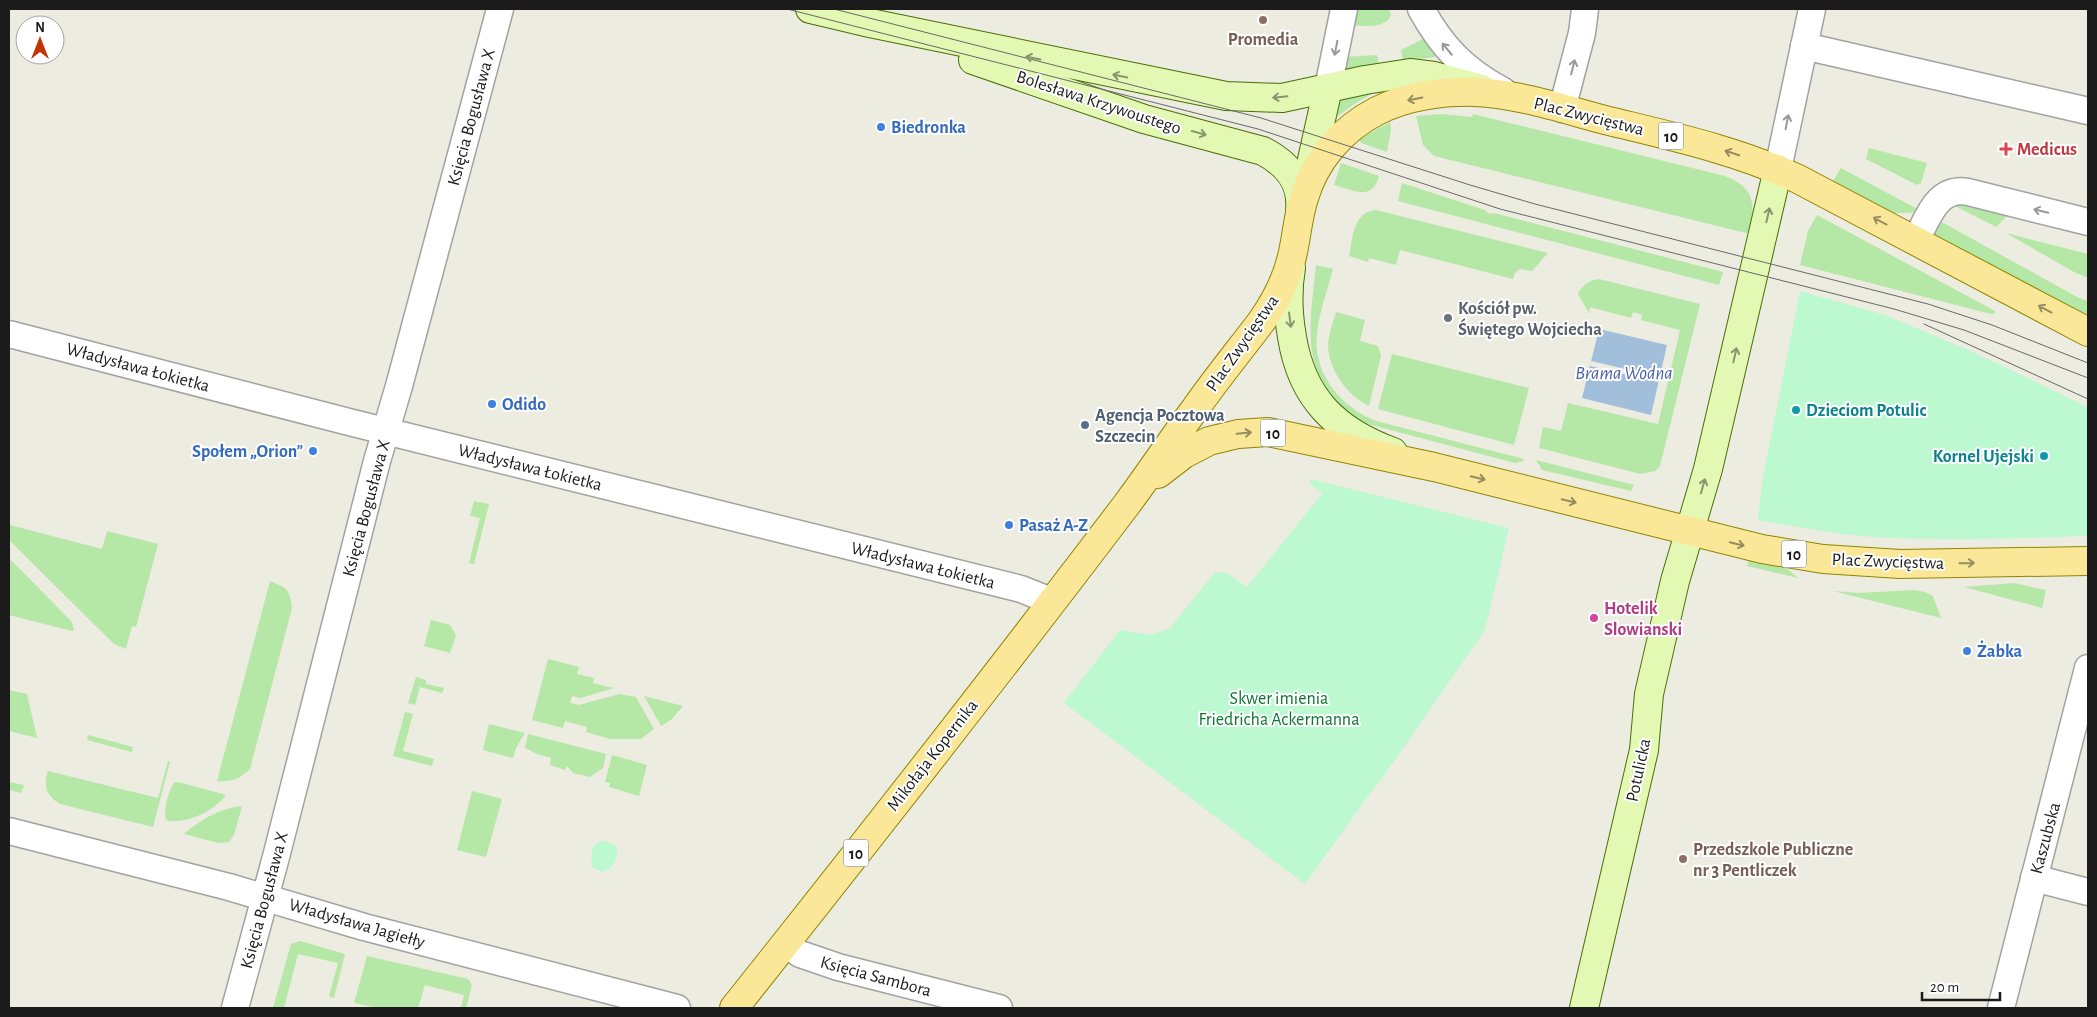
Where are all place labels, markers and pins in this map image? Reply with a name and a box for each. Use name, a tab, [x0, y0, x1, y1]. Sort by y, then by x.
marker: Promedia	[1257, 14, 1269, 26]
place label: Promedia	[1228, 31, 1299, 49]
place label: Biedronka	[891, 119, 966, 137]
marker: Biedronka	[875, 121, 887, 133]
place label: Medicus	[2017, 141, 2077, 159]
marker: Medicus	[1999, 142, 2013, 156]
place label: Kościół pw. Świętego Wojciecha	[1458, 300, 1602, 339]
marker: Kościół pw. Świętego Wojciecha	[1442, 312, 1454, 324]
place label: Odido	[502, 396, 546, 414]
marker: Odido	[486, 398, 498, 410]
place label: Dzieciom Potulic	[1806, 402, 1926, 420]
marker: Dzieciom Potulic	[1790, 404, 1802, 416]
place label: Agencja Pocztowa Szczecin	[1095, 407, 1225, 446]
marker: Agencja Pocztowa Szczecin	[1079, 419, 1091, 431]
place label: Społem „Orion”	[192, 443, 303, 461]
marker: Społem „Orion”	[307, 445, 319, 457]
place label: Kornel Ujejski	[1933, 448, 2034, 466]
marker: Kornel Ujejski	[2038, 450, 2050, 462]
place label: Pasaż A-Z	[1019, 517, 1088, 535]
marker: Pasaż A-Z	[1003, 519, 1015, 531]
place label: Hotelik Slowianski	[1604, 600, 1682, 639]
marker: Hotelik Slowianski	[1588, 612, 1600, 624]
place label: Żabka	[1977, 640, 2023, 661]
marker: Żabka	[1961, 645, 1973, 657]
place label: Przedszkole Publiczne nr 3 Pentliczek	[1693, 841, 1853, 880]
marker: Przedszkole Publiczne nr 3 Pentliczek	[1677, 853, 1689, 865]

